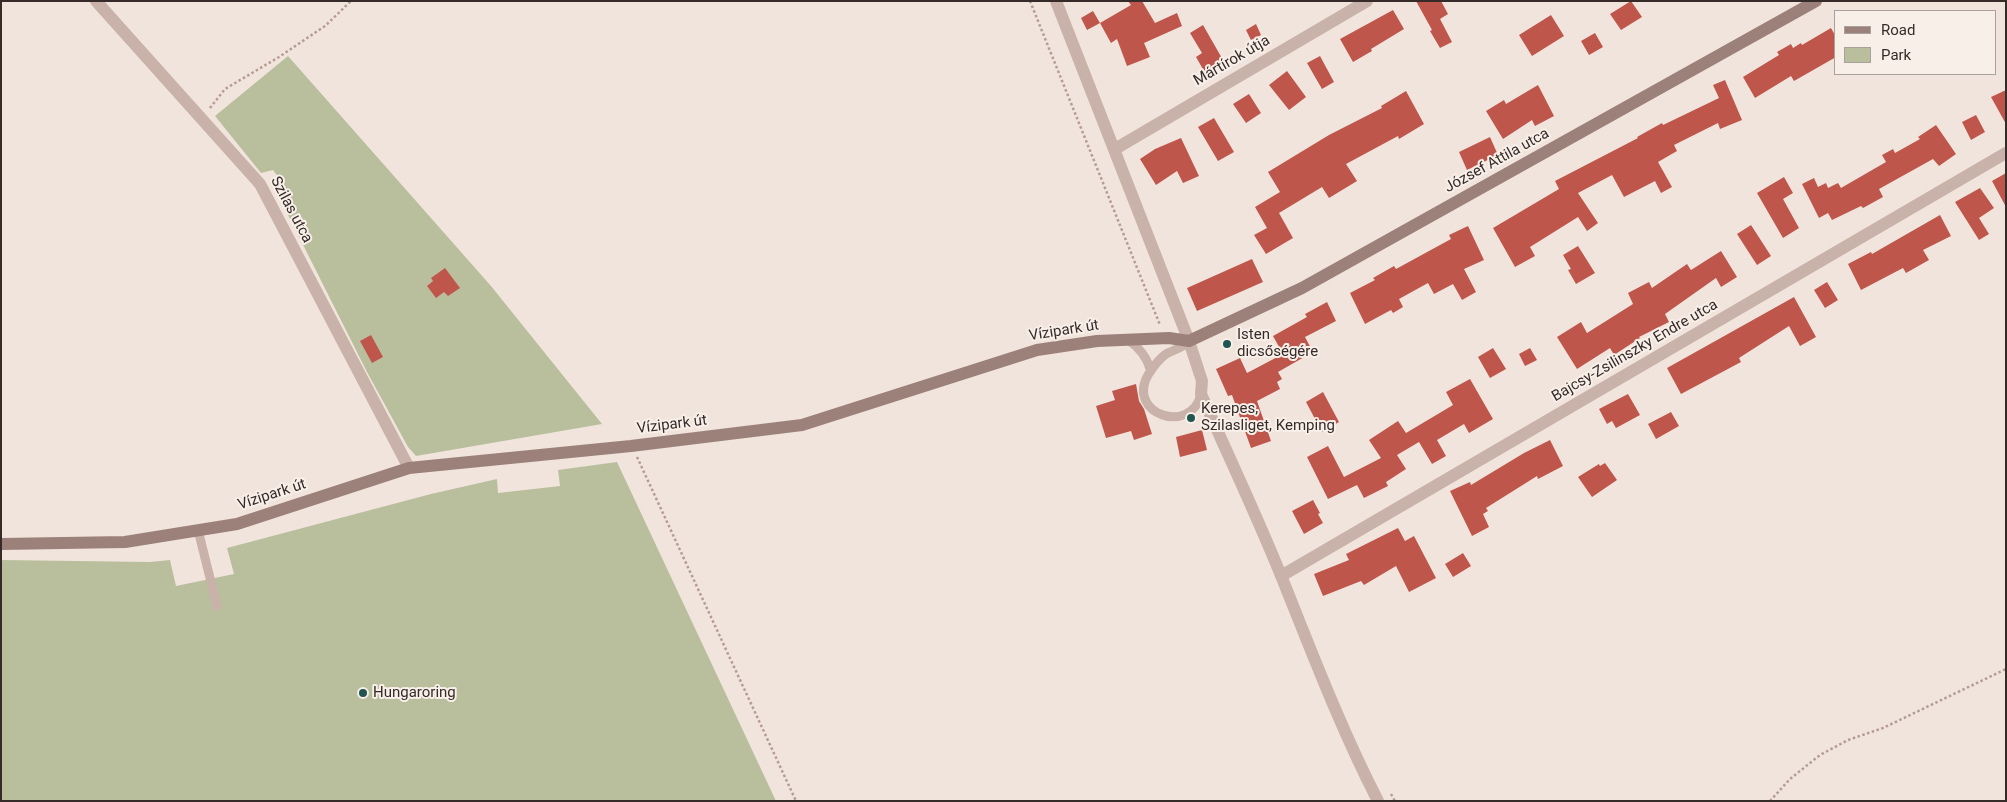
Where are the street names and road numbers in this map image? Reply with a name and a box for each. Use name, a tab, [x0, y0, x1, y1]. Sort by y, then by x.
street label: Mártírok útja	[1191, 32, 1273, 90]
street label: József Attila utca	[1442, 125, 1552, 197]
street label: Szilas utca	[266, 174, 316, 246]
street label: Bajcsy-Zsilinszky Endre utca	[1549, 296, 1721, 406]
street label: Vízipark út	[1028, 317, 1100, 345]
street label: Vízipark út	[636, 412, 708, 438]
street label: Vízipark út	[236, 476, 308, 514]

